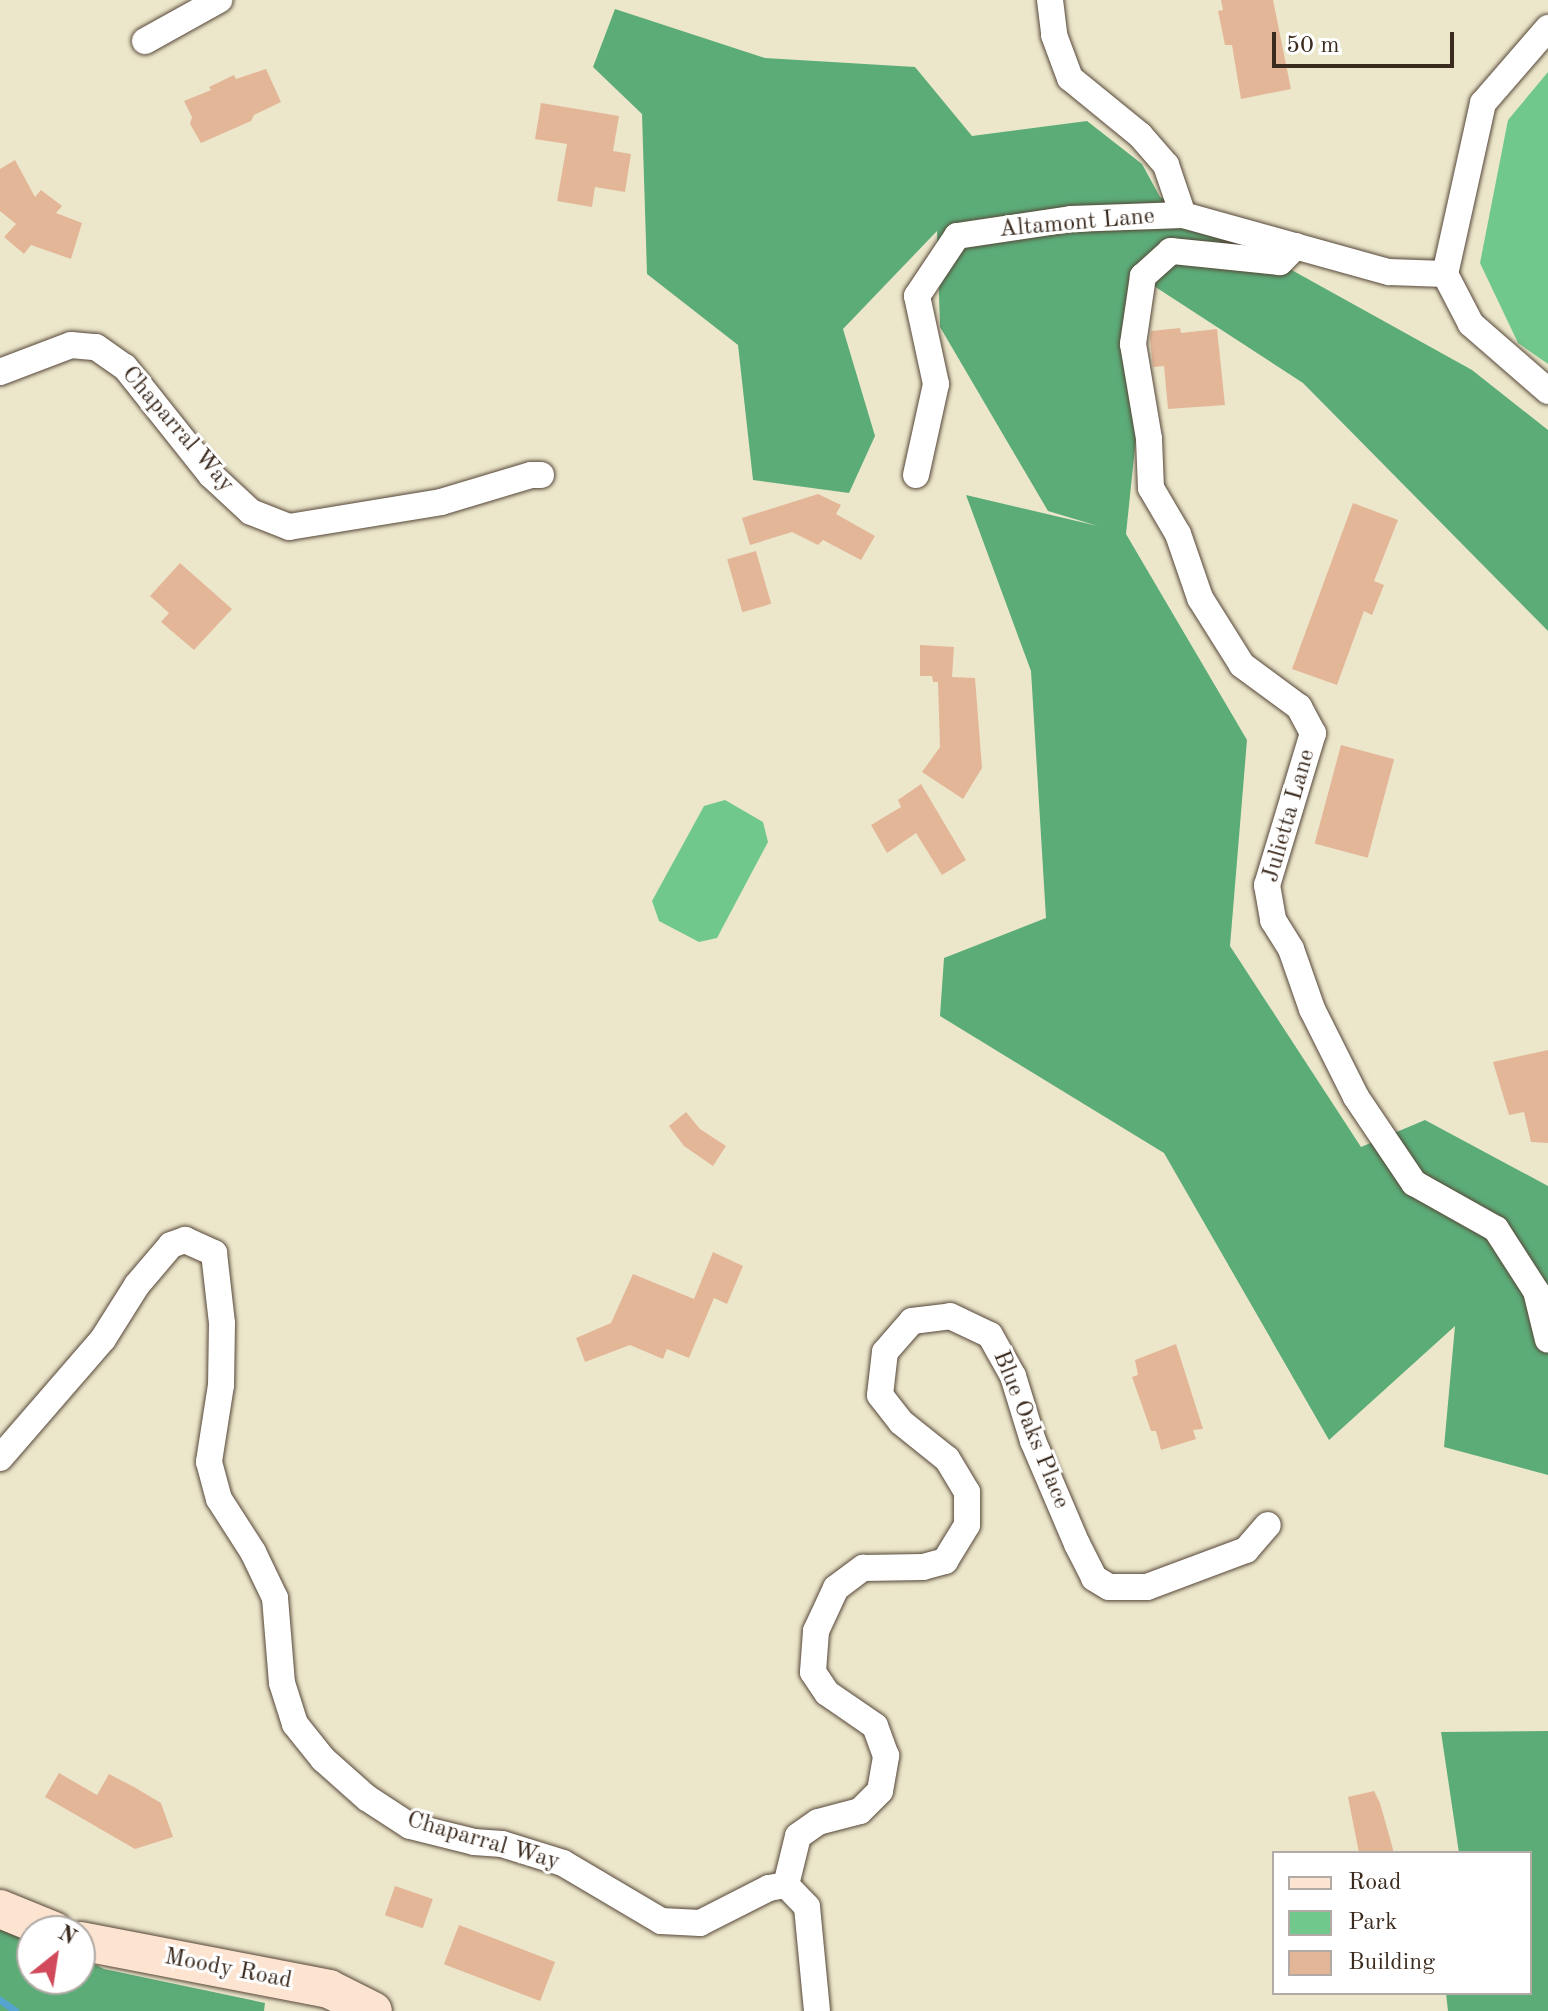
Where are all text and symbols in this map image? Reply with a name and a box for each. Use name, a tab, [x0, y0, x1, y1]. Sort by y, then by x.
scale bar	[1276, 16, 1458, 66]
text: 50 m	[1286, 34, 1340, 58]
street label: Altamont Lane	[998, 203, 1156, 245]
street label: Chaparral Way	[114, 361, 240, 499]
street label: Julietta Lane	[1257, 746, 1323, 886]
street label: Blue Oaks Place	[985, 1347, 1075, 1513]
street label: Chaparral Way	[403, 1806, 563, 1878]
legend	[1272, 1851, 1532, 1995]
text: Road	[1348, 1871, 1401, 1895]
text: Park	[1348, 1911, 1397, 1935]
north arrow	[16, 1915, 96, 1995]
text: N	[54, 1922, 80, 1950]
street label: Moody Road	[162, 1944, 294, 1996]
text: Building	[1348, 1951, 1435, 1975]

